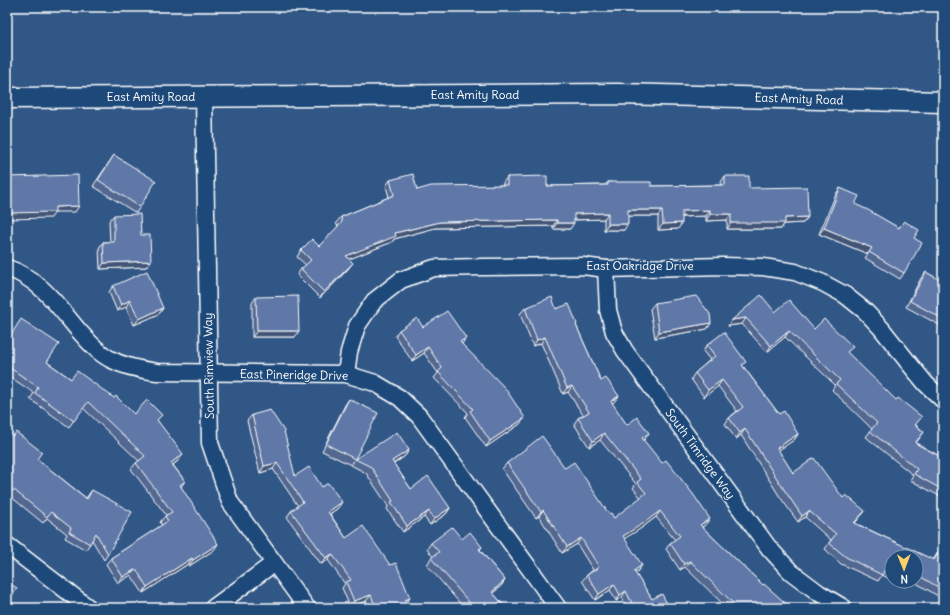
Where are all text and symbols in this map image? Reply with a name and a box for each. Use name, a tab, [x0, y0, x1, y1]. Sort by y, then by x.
street label: East Amity Road	[431, 87, 519, 102]
street label: East Amity Road	[107, 89, 195, 104]
street label: East Amity Road	[754, 89, 844, 108]
street label: East Oakridge Drive	[586, 258, 694, 273]
street label: South Rimview Way	[200, 313, 217, 419]
street label: East Pineridge Drive	[240, 366, 348, 383]
street label: South Timridge Way	[662, 405, 738, 502]
north arrow	[884, 549, 924, 589]
text: N	[900, 572, 908, 586]

